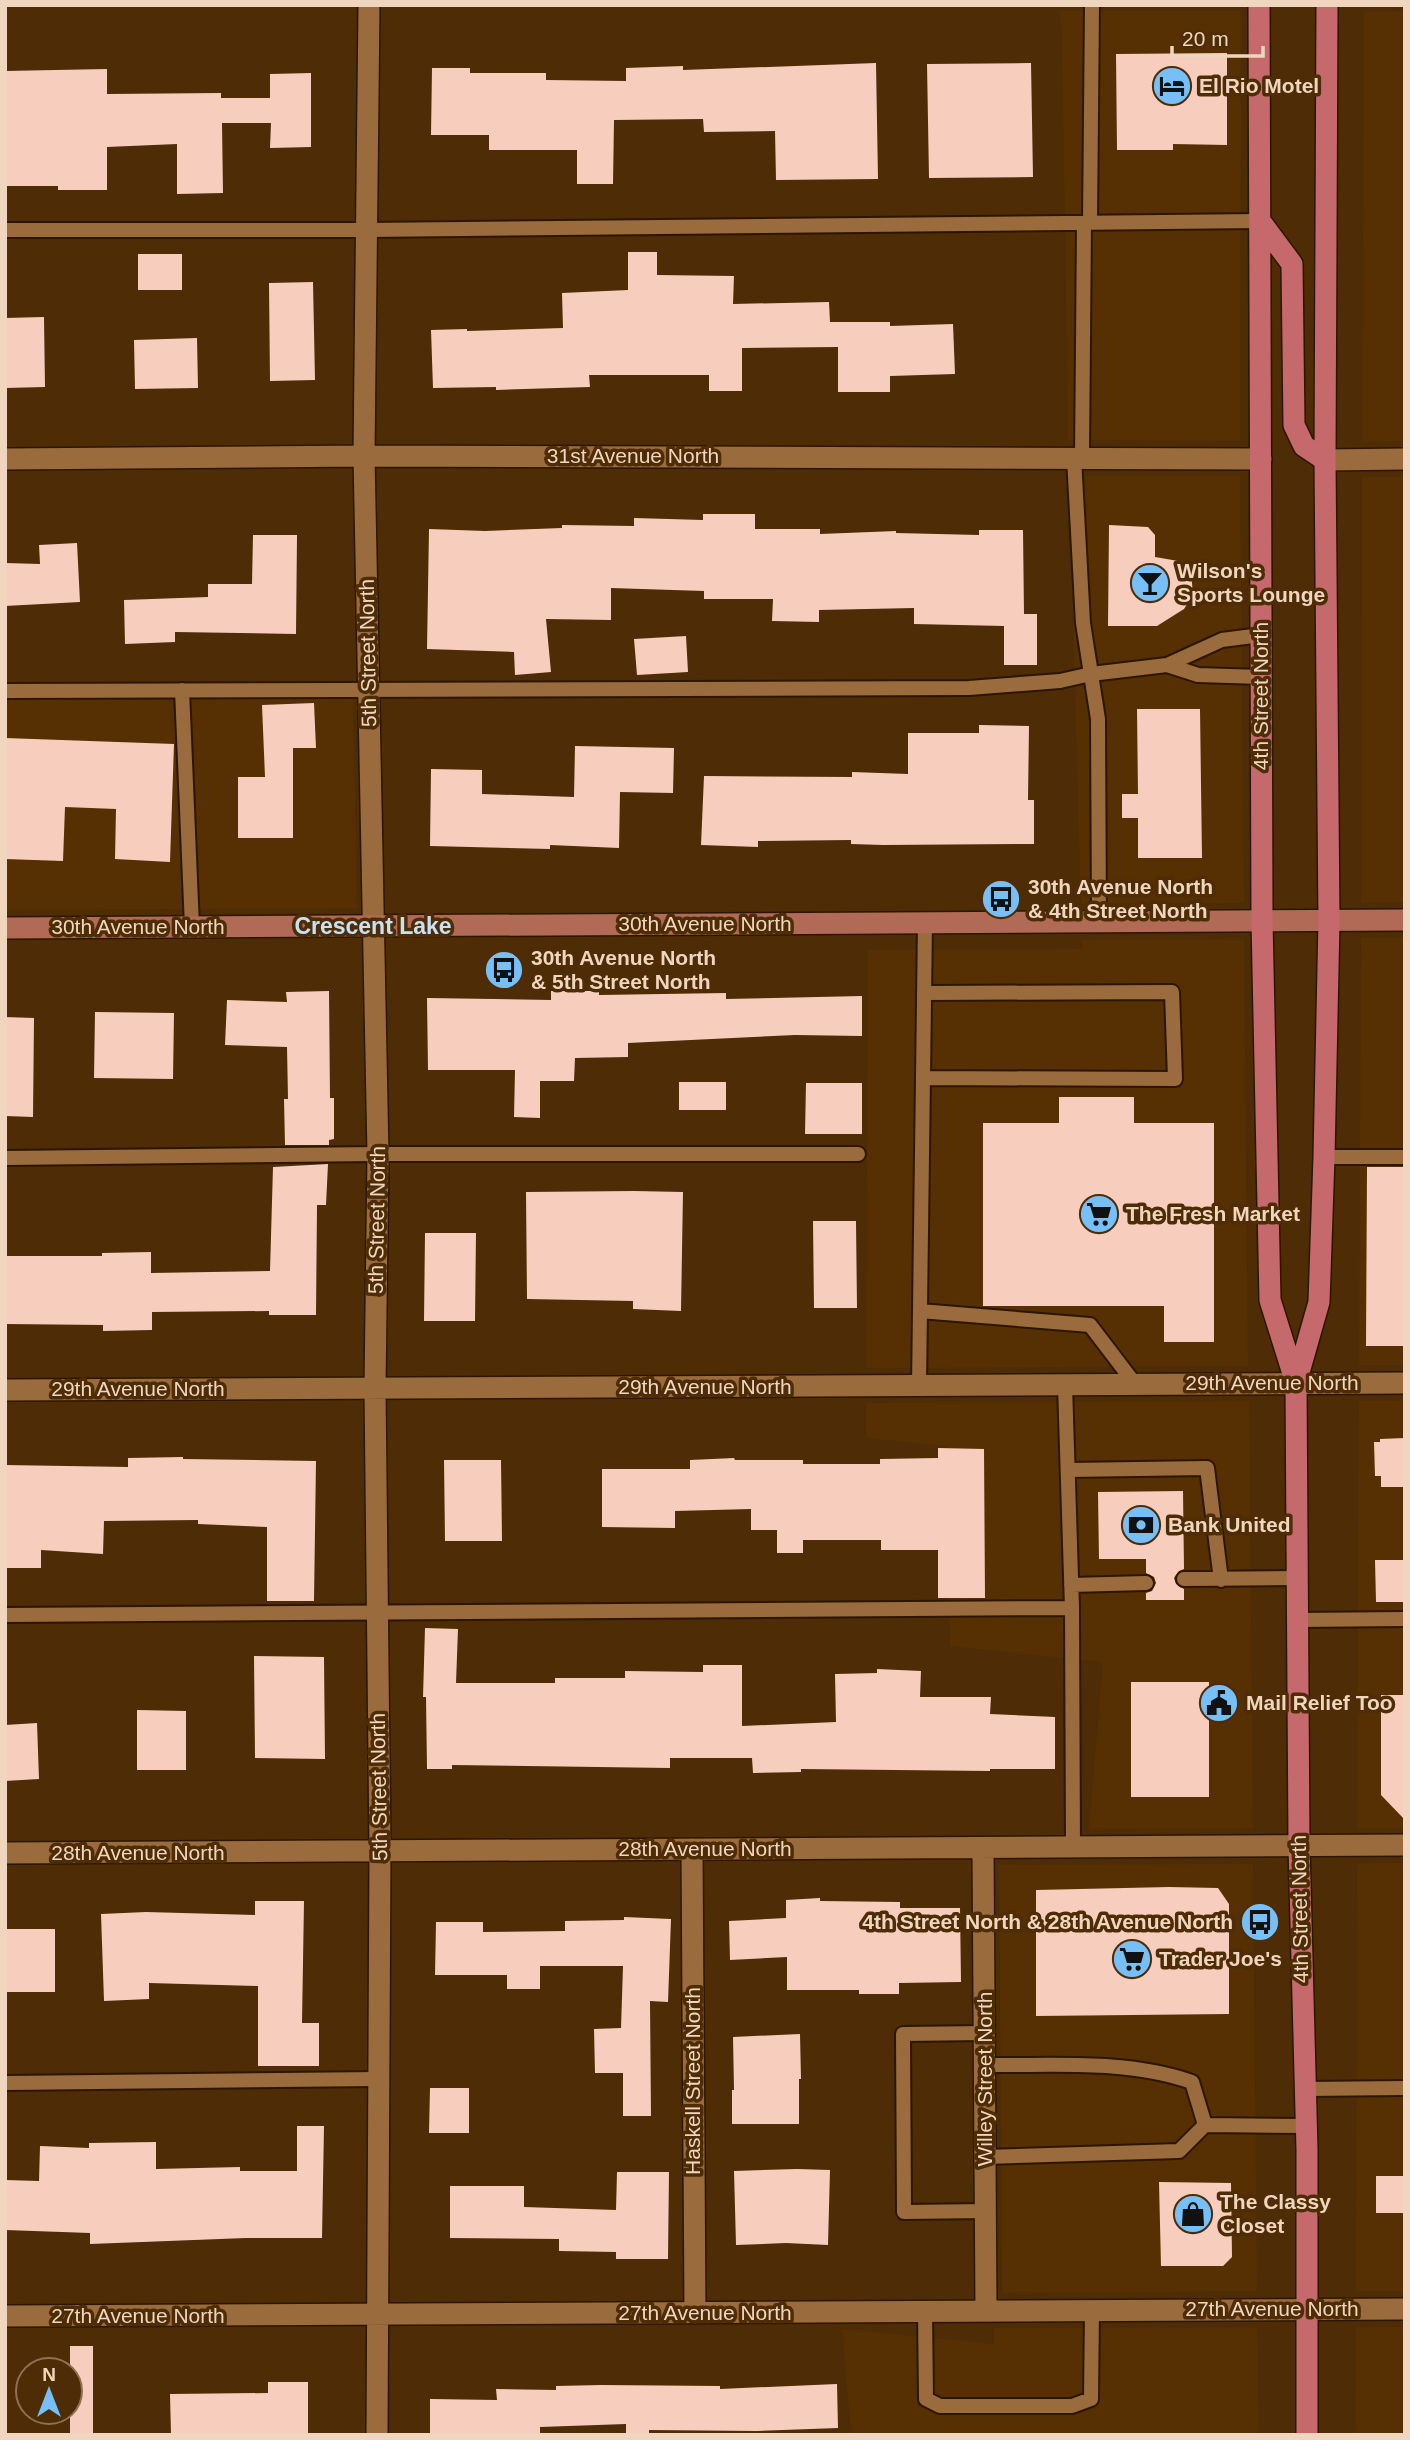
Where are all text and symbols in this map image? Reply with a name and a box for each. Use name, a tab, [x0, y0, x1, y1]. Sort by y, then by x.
scale bar	[1172, 14, 1263, 58]
text: 20 m	[1182, 27, 1229, 50]
hotel icon: El Rio Motel	[1151, 65, 1193, 107]
place label: El Rio Motel	[1199, 74, 1319, 97]
street label: 31st Avenue North	[547, 444, 719, 467]
place label: Wilson's Sports Lounge	[1177, 559, 1325, 606]
bar icon: Wilson's Sports Lounge	[1129, 562, 1171, 604]
street label: 5th Street North	[355, 579, 380, 727]
street label: 4th Street North	[1249, 622, 1272, 770]
place label: 30th Avenue North & 4th Street North	[1028, 875, 1213, 922]
bus stop icon: 30th Avenue North & 4th Street North	[980, 878, 1022, 920]
street label: 30th Avenue North	[618, 912, 792, 935]
district label: Crescent Lake	[294, 913, 452, 939]
street label: 30th Avenue North	[51, 915, 225, 938]
place label: 30th Avenue North & 5th Street North	[531, 946, 716, 993]
bus stop icon: 30th Avenue North & 5th Street North	[483, 949, 525, 991]
street label: 5th Street North	[364, 1146, 389, 1294]
supermarket icon: The Fresh Market	[1078, 1193, 1120, 1235]
place label: The Fresh Market	[1126, 1202, 1300, 1225]
street label: 29th Avenue North	[1185, 1371, 1359, 1394]
street label: 29th Avenue North	[618, 1375, 792, 1398]
street label: 29th Avenue North	[51, 1377, 225, 1400]
bank icon: Bank United	[1120, 1504, 1162, 1546]
place label: Bank United	[1168, 1513, 1291, 1536]
public building icon: Mail Relief Too	[1198, 1682, 1240, 1724]
place label: Mail Relief Too	[1246, 1691, 1393, 1714]
street label: 5th Street North	[366, 1713, 391, 1861]
street label: 4th Street North	[1287, 1835, 1312, 1983]
street label: 28th Avenue North	[618, 1837, 792, 1860]
street label: 28th Avenue North	[51, 1841, 225, 1864]
bus stop icon: 4th Street North & 28th Avenue North	[1239, 1901, 1281, 1943]
place label: 4th Street North & 28th Avenue North	[862, 1910, 1233, 1933]
supermarket icon: Trader Joe's	[1111, 1938, 1153, 1980]
place label: Trader Joe's	[1159, 1947, 1282, 1970]
street label: Haskell Street North	[681, 1987, 704, 2175]
street label: Willey Street North	[973, 1991, 996, 2167]
place label: The Classy Closet	[1220, 2190, 1331, 2237]
shop icon: The Classy Closet	[1172, 2193, 1214, 2235]
street label: 27th Avenue North	[1185, 2297, 1359, 2320]
street label: 27th Avenue North	[618, 2301, 792, 2324]
street label: 27th Avenue North	[51, 2304, 225, 2327]
north arrow	[14, 2356, 84, 2426]
text: N	[42, 2364, 56, 2385]

